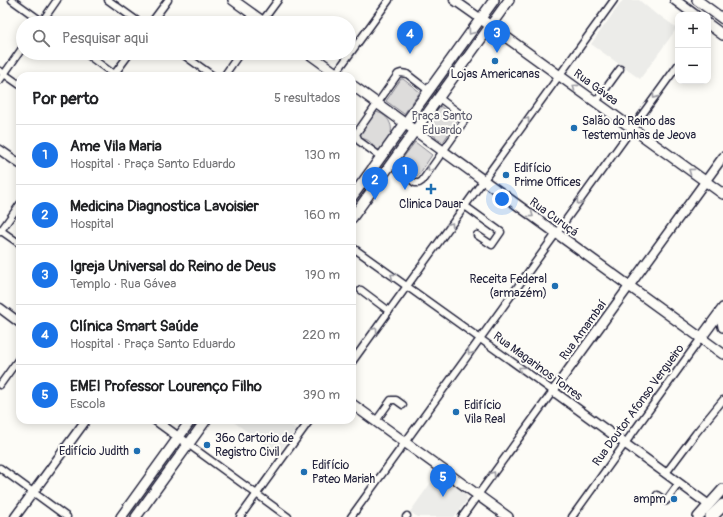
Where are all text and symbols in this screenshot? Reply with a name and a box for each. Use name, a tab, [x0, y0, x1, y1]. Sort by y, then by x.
map controls	[675, 12, 711, 84]
button: +	[675, 12, 711, 48]
search box	[16, 16, 356, 60]
pin: 3	[484, 20, 510, 53]
pin: 4	[397, 21, 423, 54]
icon: search	[30, 27, 52, 49]
one-way arrow	[469, 27, 476, 34]
text: Pesquisar aqui	[62, 29, 148, 48]
button: −	[675, 48, 711, 84]
marker: Lojas Americanas	[490, 56, 500, 66]
street label: Rua Gávea	[570, 66, 621, 109]
place label: Lojas Americanas	[450, 67, 540, 82]
one-way arrow	[572, 85, 579, 92]
text: Por perto	[32, 88, 99, 109]
text: 5 resultados	[274, 90, 340, 106]
one-way arrow	[653, 92, 660, 99]
park label: Praça Santo Eduardo	[412, 109, 473, 138]
place label: Salão do Reino das Testemunhas de Jeova	[582, 114, 697, 143]
one-way arrow	[522, 117, 529, 124]
marker: Salão do Reino das Testemunhas de Jeova	[569, 123, 579, 133]
text: Ame Vila Maria	[70, 137, 162, 156]
text: 1	[42, 147, 48, 163]
text: 130 m	[304, 147, 340, 163]
text: Hospital · Praça Santo Eduardo	[70, 156, 236, 172]
pin: 1	[392, 157, 418, 190]
place label: Edifício Prime Offices	[514, 161, 581, 190]
one-way arrow	[428, 165, 435, 172]
pin: 2	[362, 167, 388, 200]
one-way arrow	[689, 169, 696, 176]
marker: Edifício Prime Offices	[501, 170, 511, 180]
marker: Clinica Dauar	[425, 183, 437, 195]
your location	[492, 189, 512, 209]
street label: Rua Curuçá	[526, 195, 581, 240]
text: Medicina Diagnostica Lavoisier	[70, 197, 259, 216]
place label: Clinica Dauar	[399, 197, 464, 212]
one-way arrow	[577, 197, 584, 204]
text: 2	[41, 207, 49, 223]
text: 160 m	[304, 207, 340, 223]
one-way arrow	[527, 210, 534, 218]
text: Hospital	[70, 216, 114, 232]
one-way arrow	[446, 222, 454, 229]
text: Igreja Universal do Reino de Deus	[70, 257, 276, 276]
text: 3	[41, 267, 49, 283]
text: 190 m	[305, 267, 340, 283]
place label: Receita Federal (armazém)	[470, 272, 547, 301]
one-way arrow	[390, 273, 397, 281]
text: Templo · Rua Gávea	[70, 276, 176, 292]
marker: Receita Federal (armazém)	[550, 281, 560, 291]
street label: Rua Amambaí	[557, 297, 610, 363]
text: Clínica Smart Saúde	[70, 317, 198, 336]
text: 4	[41, 327, 49, 343]
text: 220 m	[302, 327, 340, 343]
one-way arrow	[370, 328, 377, 335]
street label: Rua Magarinos Torres	[490, 329, 586, 404]
text: Hospital · Praça Santo Eduardo	[70, 336, 236, 352]
street label: Rua Doutor Afonso Vergueiro	[589, 341, 688, 469]
one-way arrow	[468, 348, 475, 355]
one-way arrow	[519, 367, 526, 374]
text: EMEI Professor Lourenço Filho	[70, 377, 262, 396]
text: 5	[41, 387, 49, 403]
text: 390 m	[303, 387, 340, 403]
text: Escola	[70, 396, 105, 412]
place label: Edifício Vila Real	[464, 398, 506, 427]
marker: Edifício Vila Real	[451, 407, 461, 417]
place label: 36º Cartorio de Registro Civil	[215, 431, 294, 460]
marker: 36º Cartorio de Registro Civil	[202, 440, 212, 450]
place label: Edifício Judith	[59, 444, 129, 459]
marker: Edifício Judith	[132, 446, 142, 456]
place label: Edifício Pateo Mariah	[312, 458, 375, 487]
pin: 5	[430, 464, 456, 497]
marker: Edifício Pateo Mariah	[299, 467, 309, 477]
one-way arrow	[488, 471, 496, 478]
place label: ampm	[633, 492, 666, 507]
marker: ampm	[669, 494, 679, 504]

